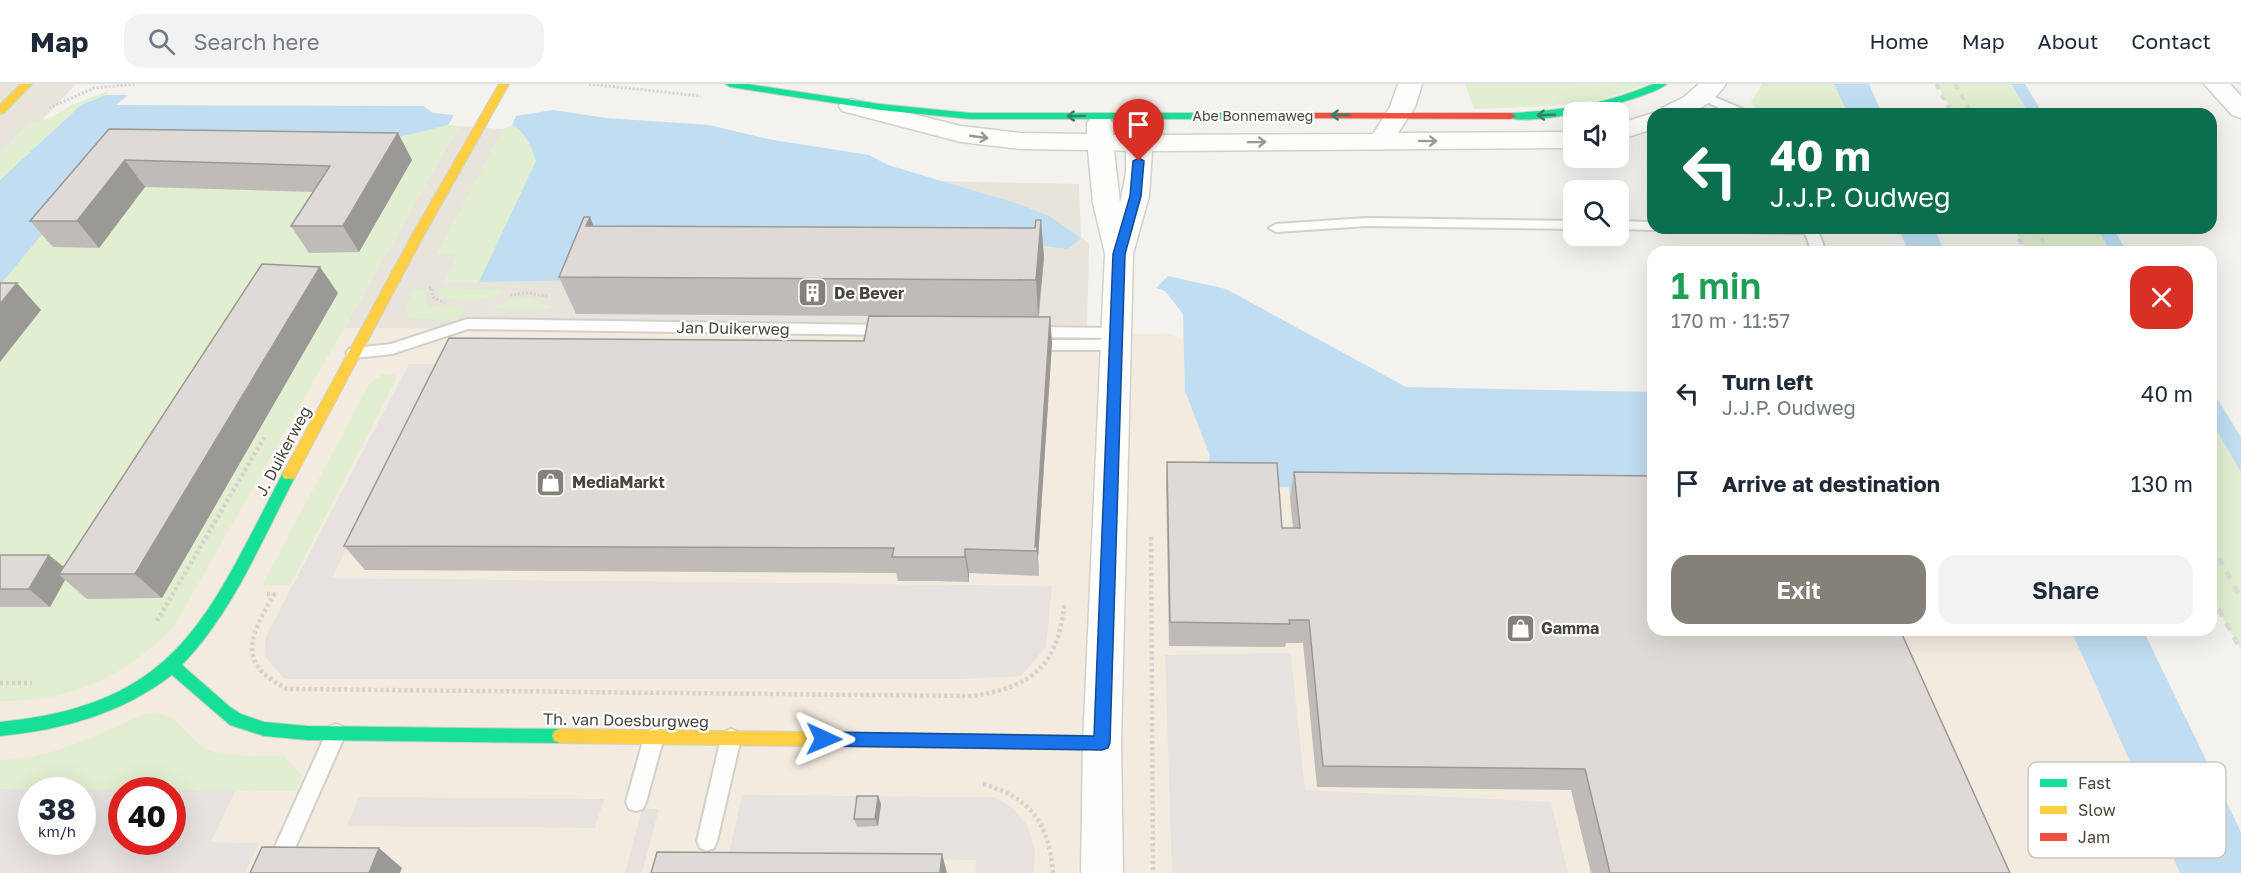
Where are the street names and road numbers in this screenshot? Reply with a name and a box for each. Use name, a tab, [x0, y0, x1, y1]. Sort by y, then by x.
street label: Abe Bonnemaweg	[1193, 107, 1313, 124]
street label: Jan Duikerweg	[676, 317, 790, 339]
street label: J. Duikerweg	[251, 403, 315, 499]
street label: Th. van Doesburgweg	[543, 709, 709, 731]

